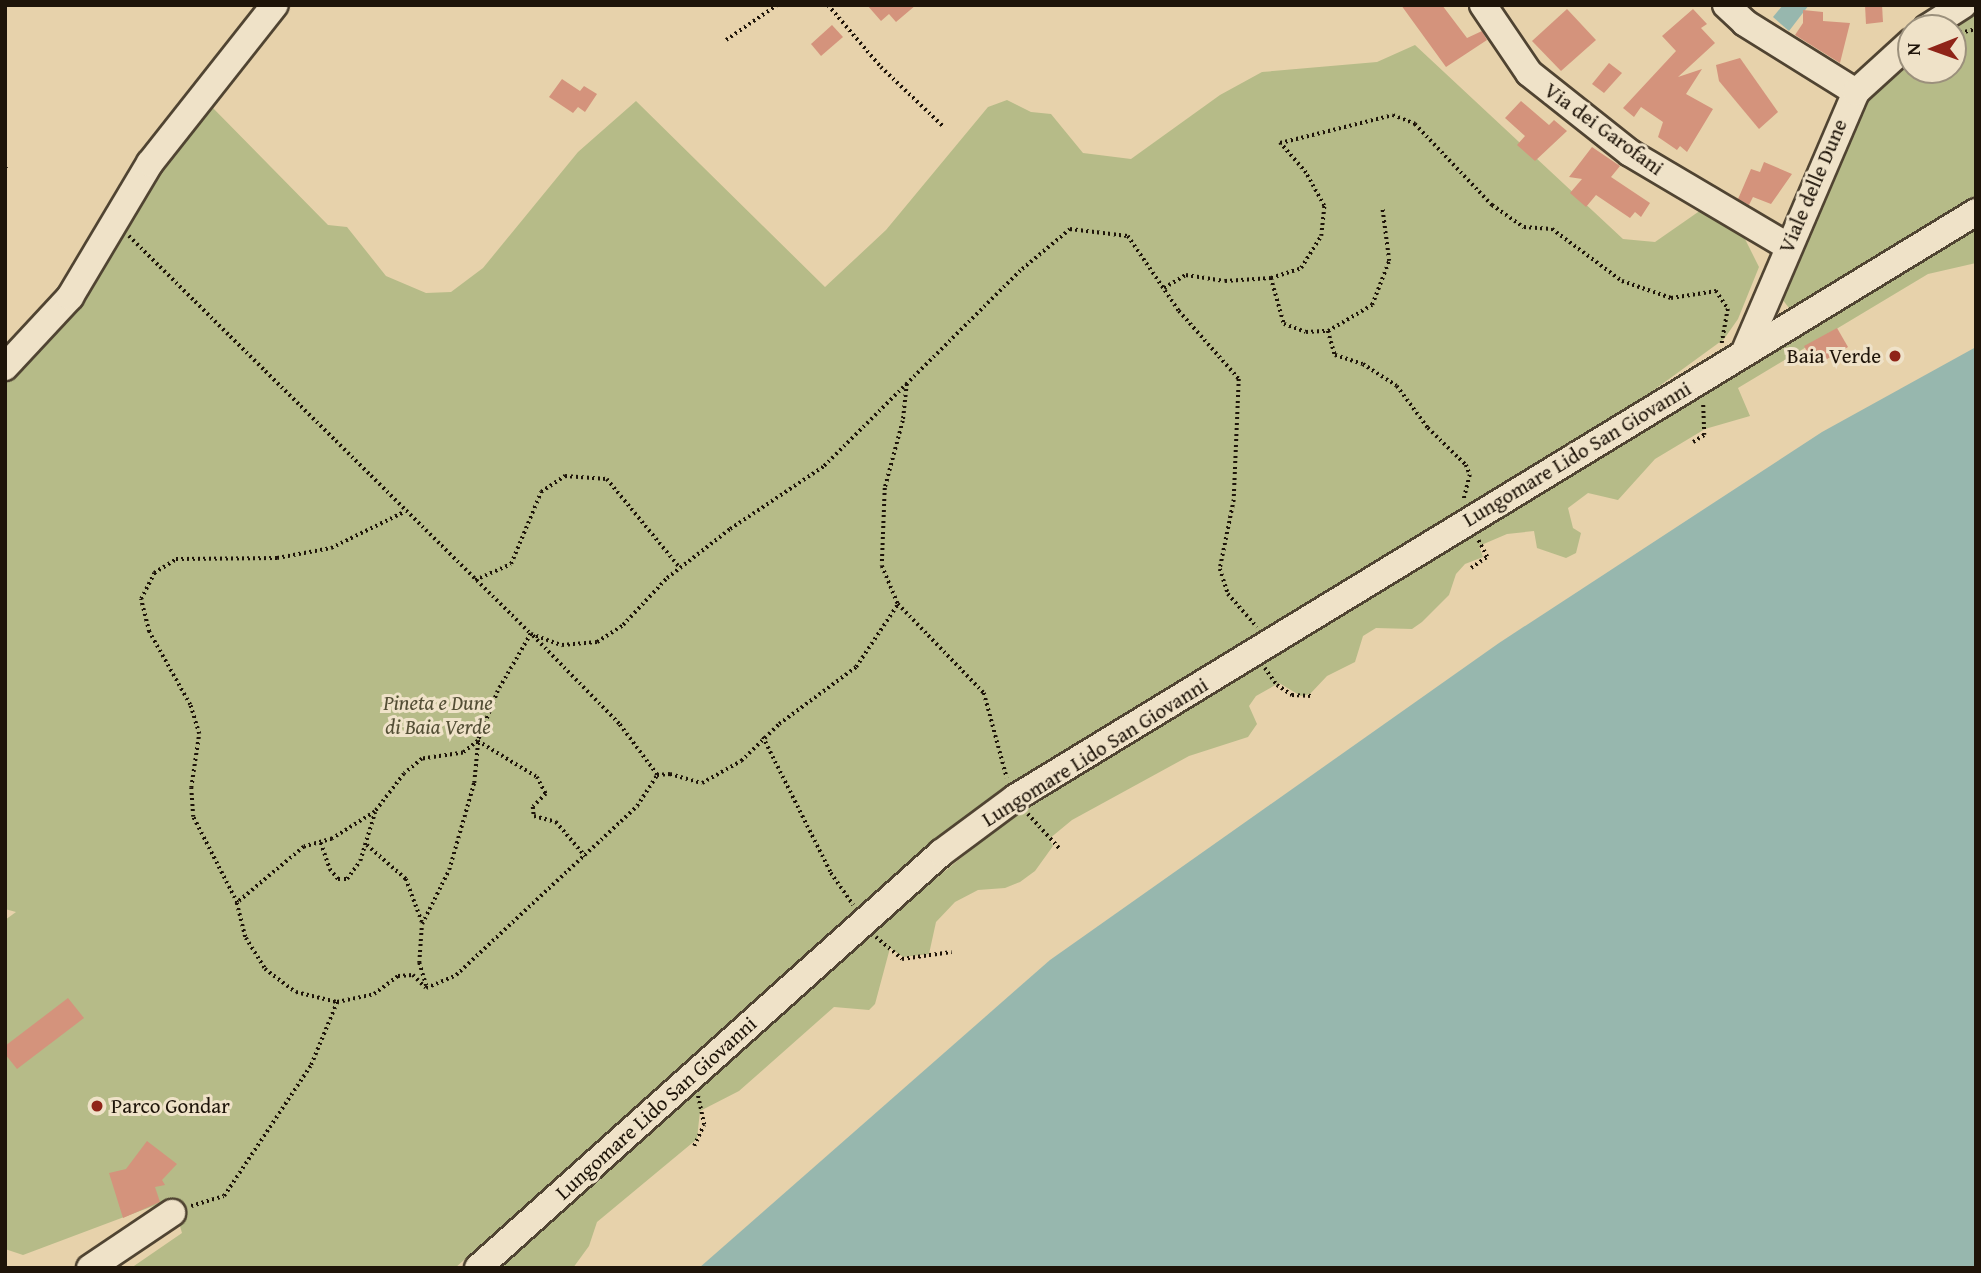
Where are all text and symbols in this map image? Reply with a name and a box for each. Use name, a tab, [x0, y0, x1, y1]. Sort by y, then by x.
north arrow	[1897, 14, 1967, 84]
text: N	[1899, 43, 1927, 56]
street label: Via dei Garofani	[1539, 77, 1669, 181]
street label: Viale delle Dune	[1773, 115, 1853, 257]
place label: Baia Verde	[1787, 343, 1881, 369]
marker: Baia Verde	[1887, 348, 1903, 364]
street label: Lungomare Lido San Giovanni	[1458, 376, 1696, 532]
street label: Lungomare Lido San Giovanni	[977, 672, 1213, 832]
park label: Pineta e Dune di Baia Verde	[383, 690, 493, 740]
street label: Lungomare Lido San Giovanni	[550, 1011, 762, 1205]
place label: Parco Gondar	[111, 1093, 230, 1119]
marker: Parco Gondar	[89, 1098, 105, 1114]

